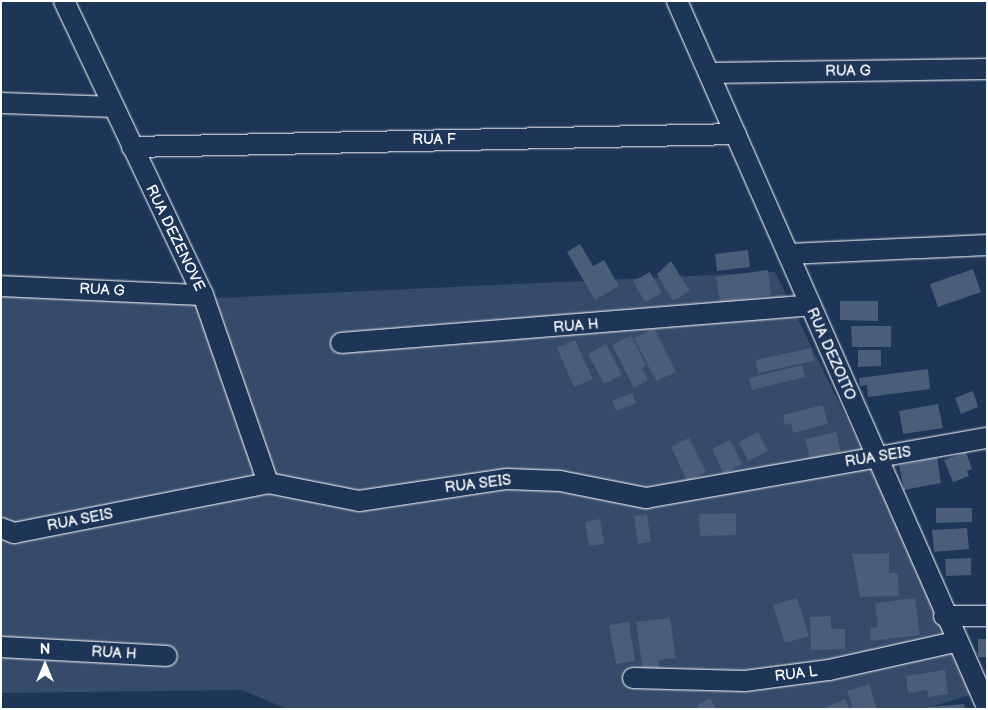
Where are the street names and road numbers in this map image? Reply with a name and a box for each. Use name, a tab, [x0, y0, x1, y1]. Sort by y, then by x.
street label: RUA G	[825, 62, 871, 80]
street label: RUA F	[412, 131, 456, 149]
street label: RUA DEZENOVE	[141, 182, 209, 294]
street label: RUA G	[79, 280, 125, 300]
street label: RUA DEZOITO	[803, 305, 859, 403]
street label: RUA H	[553, 315, 599, 337]
street label: RUA SEIS	[843, 443, 913, 471]
street label: RUA SEIS	[444, 471, 512, 497]
street label: RUA SEIS	[45, 505, 115, 535]
street label: RUA H	[91, 643, 137, 663]
street label: RUA L	[774, 662, 818, 686]

